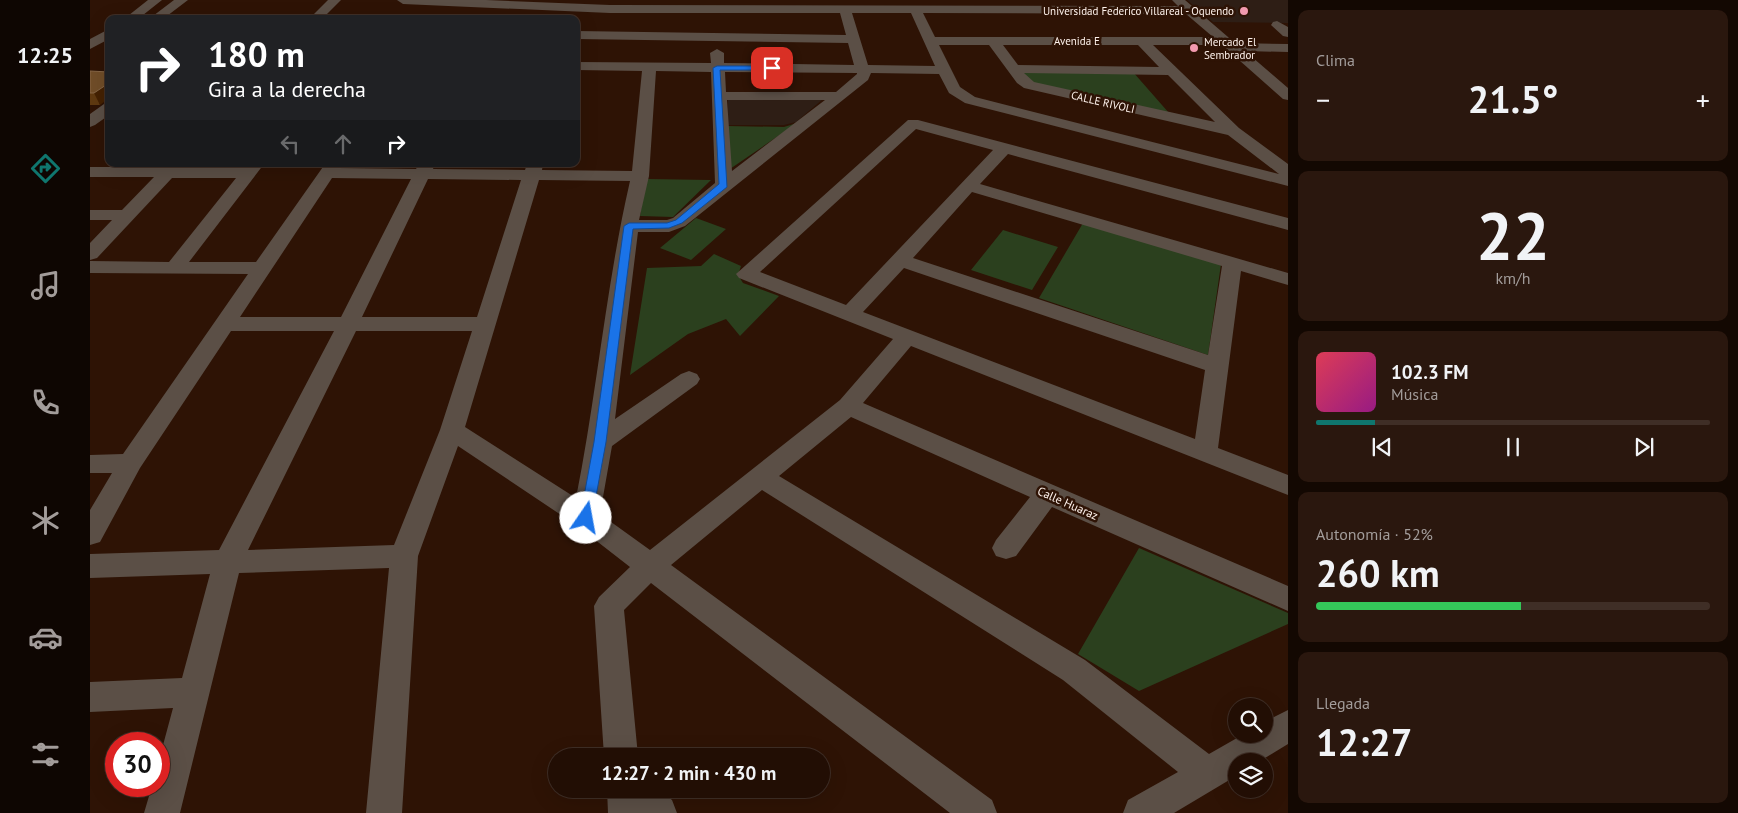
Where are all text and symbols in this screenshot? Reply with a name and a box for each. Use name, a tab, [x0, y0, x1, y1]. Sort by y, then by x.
place label: Universidad Federico Villareal - Oquendo	[1043, 4, 1234, 18]
marker: Universidad Federico Villareal - Oquendo	[1238, 5, 1250, 17]
text: 180 m	[208, 31, 305, 77]
street label: Avenida E	[1054, 34, 1100, 48]
icon: right	[125, 35, 190, 100]
place label: Mercado El Sembrador	[1204, 35, 1257, 62]
text: 12:25	[17, 41, 73, 69]
marker: Mercado El Sembrador	[1188, 42, 1200, 54]
pin	[751, 47, 793, 89]
text: Clima	[1316, 50, 1355, 70]
icon: arrive	[758, 54, 786, 82]
text: 21.5°	[1468, 74, 1558, 123]
text: Gira a la derecha	[208, 75, 366, 103]
text: −	[1316, 81, 1330, 118]
text: +	[1696, 81, 1710, 118]
street label: CALLE RIVOLI	[1070, 88, 1136, 116]
icon: left	[276, 130, 304, 158]
icon: ahead	[329, 130, 357, 158]
icon: right	[382, 130, 410, 158]
icon: directions	[28, 151, 63, 186]
text: 22	[1476, 193, 1550, 277]
icon: music	[28, 268, 63, 303]
text: km/h	[1495, 268, 1531, 288]
text: 102.3 FM	[1391, 360, 1468, 384]
text: Música	[1391, 384, 1438, 404]
icon: phone	[28, 385, 63, 420]
icon: previous	[1368, 433, 1396, 461]
icon: pause	[1499, 433, 1527, 461]
icon: next	[1630, 433, 1658, 461]
street label: Calle Huaraz	[1035, 483, 1101, 523]
position arrow	[559, 491, 611, 543]
icon: climate	[28, 503, 63, 538]
text: Autonomía · 52%	[1316, 524, 1433, 544]
text: 260 km	[1316, 548, 1440, 597]
icon: car	[28, 620, 63, 655]
text: Llegada	[1316, 693, 1370, 713]
map controls	[1228, 698, 1273, 798]
button: search	[1228, 698, 1273, 743]
text: 12:27	[1316, 717, 1412, 766]
speed limit sign: 30	[105, 732, 170, 797]
icon: filters	[28, 737, 63, 772]
button: layers	[1228, 753, 1273, 798]
text: 12:27 · 2 min · 430 m	[602, 761, 776, 785]

